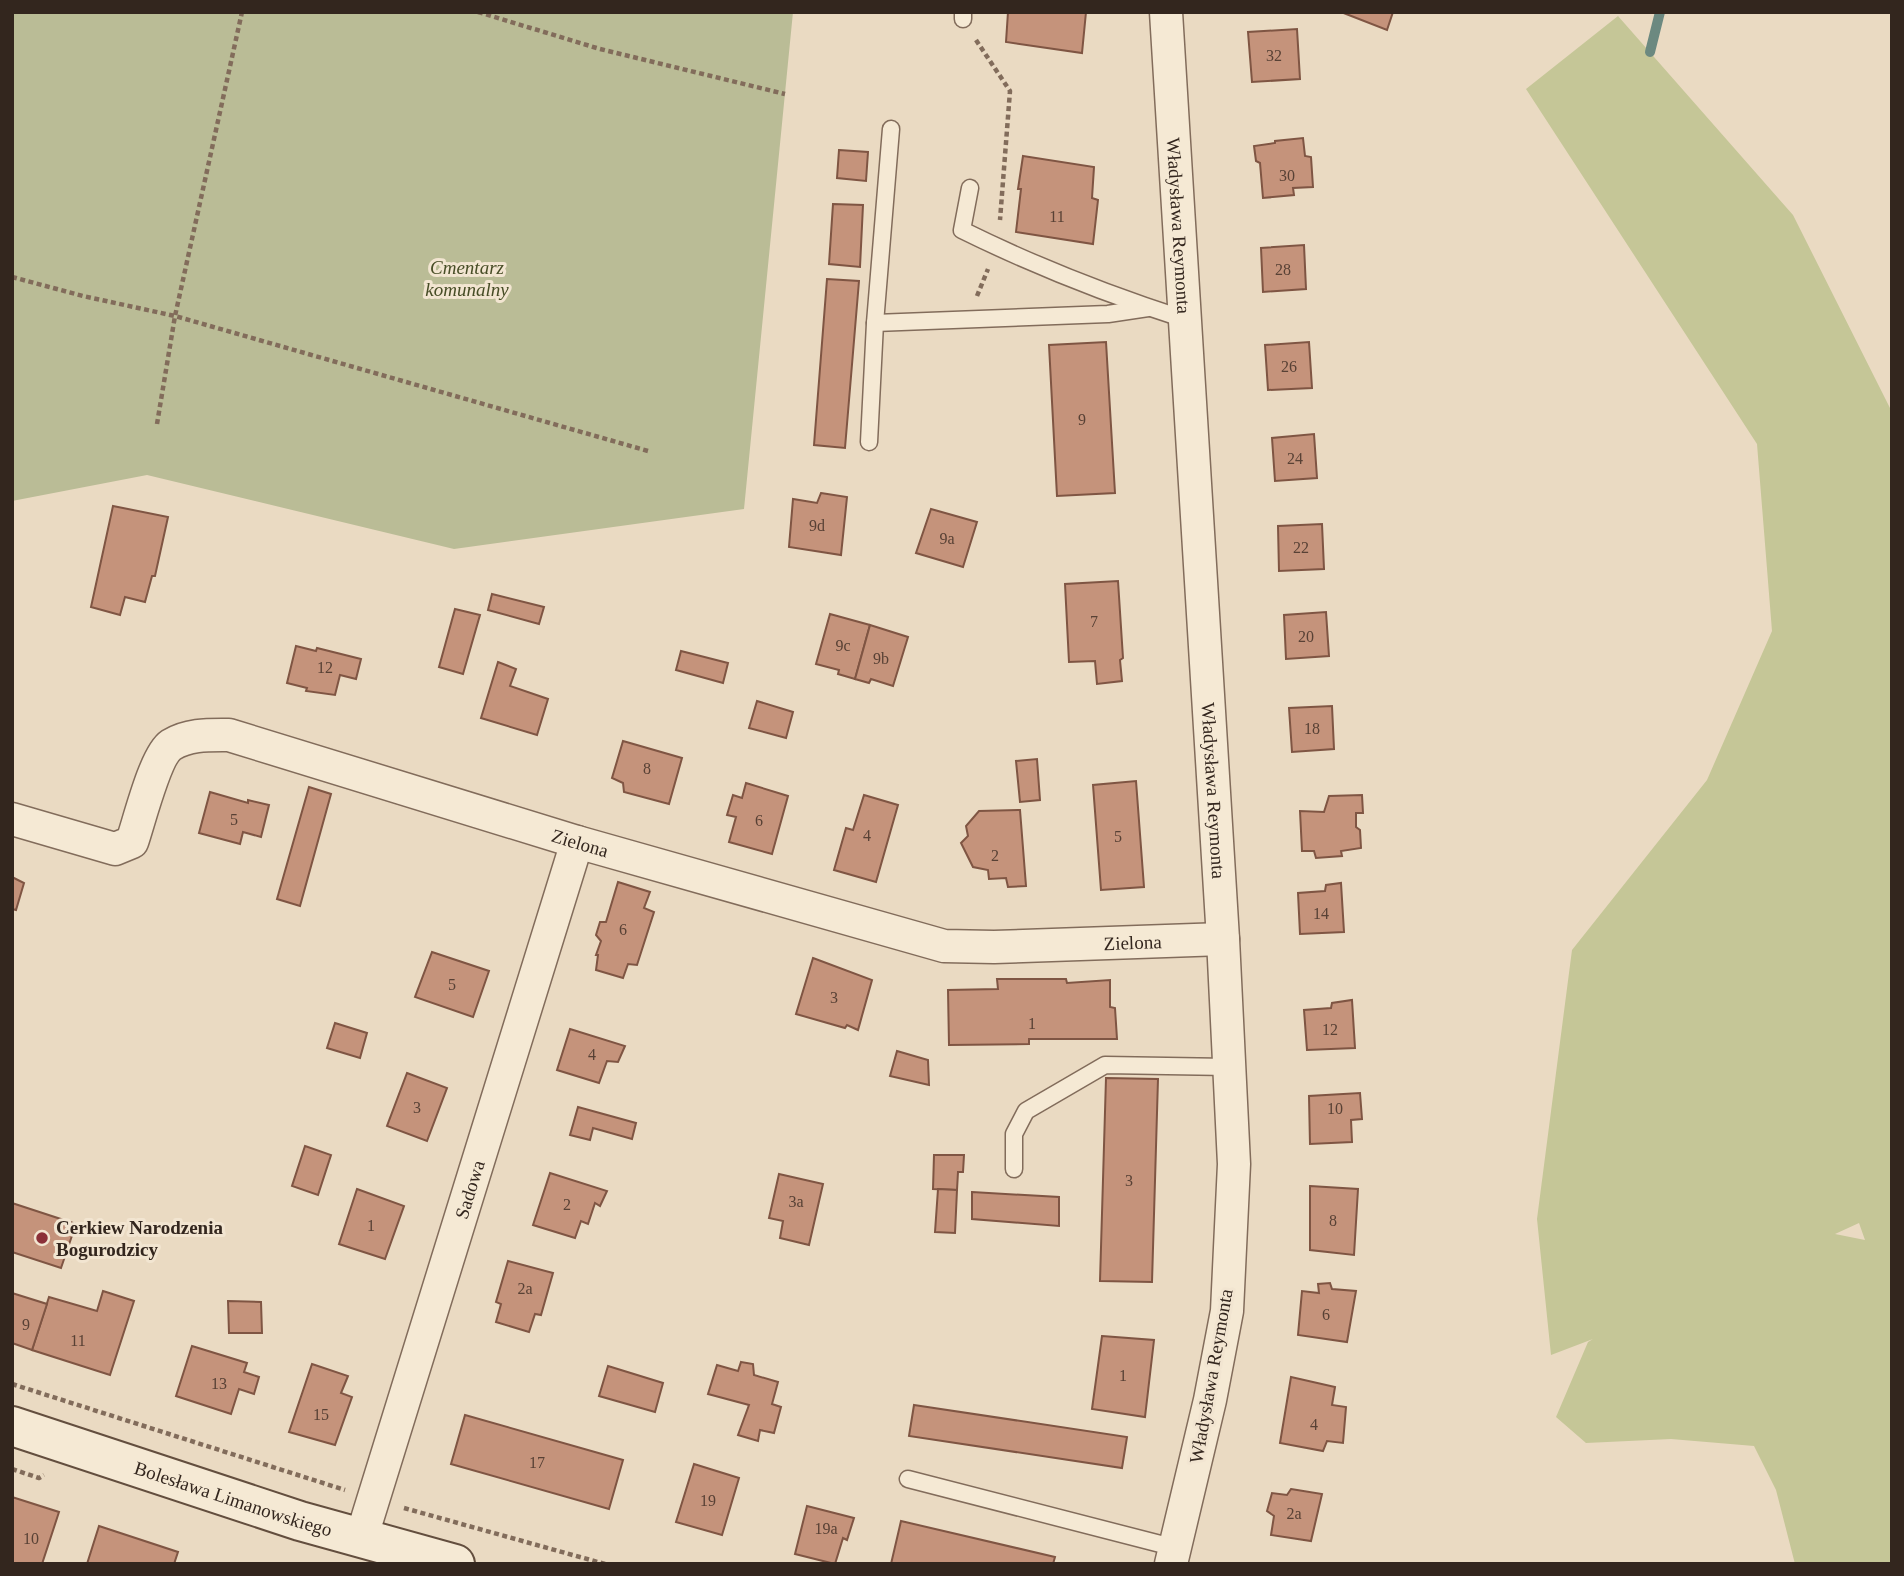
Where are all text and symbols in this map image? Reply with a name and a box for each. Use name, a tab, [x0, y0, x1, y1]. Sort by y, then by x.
house number: 32	[1266, 47, 1282, 64]
street label: Władysława Reymonta	[1163, 137, 1195, 315]
house number: 30	[1279, 167, 1295, 184]
house number: 11	[1049, 208, 1065, 225]
park label: Cmentarz komunalny	[425, 257, 509, 300]
house number: 28	[1275, 261, 1291, 278]
house number: 26	[1281, 358, 1297, 375]
house number: 9	[1078, 411, 1086, 428]
house number: 24	[1287, 450, 1303, 467]
house number: 9d	[809, 517, 825, 534]
house number: 9a	[939, 530, 955, 547]
house number: 22	[1293, 539, 1309, 556]
house number: 7	[1090, 613, 1098, 630]
house number: 20	[1298, 628, 1314, 645]
house number: 9c	[835, 637, 851, 654]
house number: 9b	[873, 650, 889, 667]
house number: 12	[317, 659, 333, 676]
street label: Władysława Reymonta	[1198, 702, 1230, 880]
house number: 18	[1304, 720, 1320, 737]
house number: 8	[643, 760, 651, 777]
house number: 5	[230, 811, 238, 828]
house number: 6	[755, 812, 763, 829]
street label: Zielona	[549, 824, 611, 861]
house number: 4	[863, 827, 871, 844]
house number: 5	[1114, 828, 1122, 845]
house number: 2	[991, 847, 999, 864]
house number: 14	[1313, 905, 1329, 922]
house number: 6	[619, 921, 627, 938]
street label: Zielona	[1103, 931, 1163, 954]
house number: 5	[448, 976, 456, 993]
house number: 3	[830, 989, 838, 1006]
house number: 1	[1028, 1015, 1036, 1032]
house number: 12	[1322, 1021, 1338, 1038]
house number: 4	[588, 1046, 596, 1063]
house number: 3	[413, 1099, 421, 1116]
house number: 10	[1327, 1100, 1343, 1117]
street label: Sadowa	[450, 1157, 488, 1221]
house number: 3	[1125, 1172, 1133, 1189]
house number: 3a	[788, 1193, 804, 1210]
house number: 2	[563, 1196, 571, 1213]
house number: 8	[1329, 1212, 1337, 1229]
place label: Cerkiew Narodzenia Bogurodzicy	[56, 1217, 223, 1260]
house number: 1	[367, 1217, 375, 1234]
marker: Cerkiew Narodzenia Bogurodzicy	[34, 1230, 50, 1246]
house number: 2a	[517, 1280, 533, 1297]
street label: Władysława Reymonta	[1185, 1287, 1237, 1465]
house number: 6	[1322, 1306, 1330, 1323]
house number: 9	[22, 1316, 30, 1333]
house number: 11	[70, 1332, 86, 1349]
house number: 1	[1119, 1367, 1127, 1384]
house number: 13	[211, 1375, 227, 1392]
house number: 15	[313, 1406, 329, 1423]
house number: 4	[1310, 1416, 1318, 1433]
house number: 17	[529, 1454, 545, 1471]
street label: Bolesława Limanowskiego	[132, 1457, 335, 1540]
house number: 19	[700, 1492, 716, 1509]
house number: 2a	[1286, 1505, 1302, 1522]
house number: 19a	[814, 1520, 838, 1537]
house number: 10	[23, 1530, 39, 1547]

